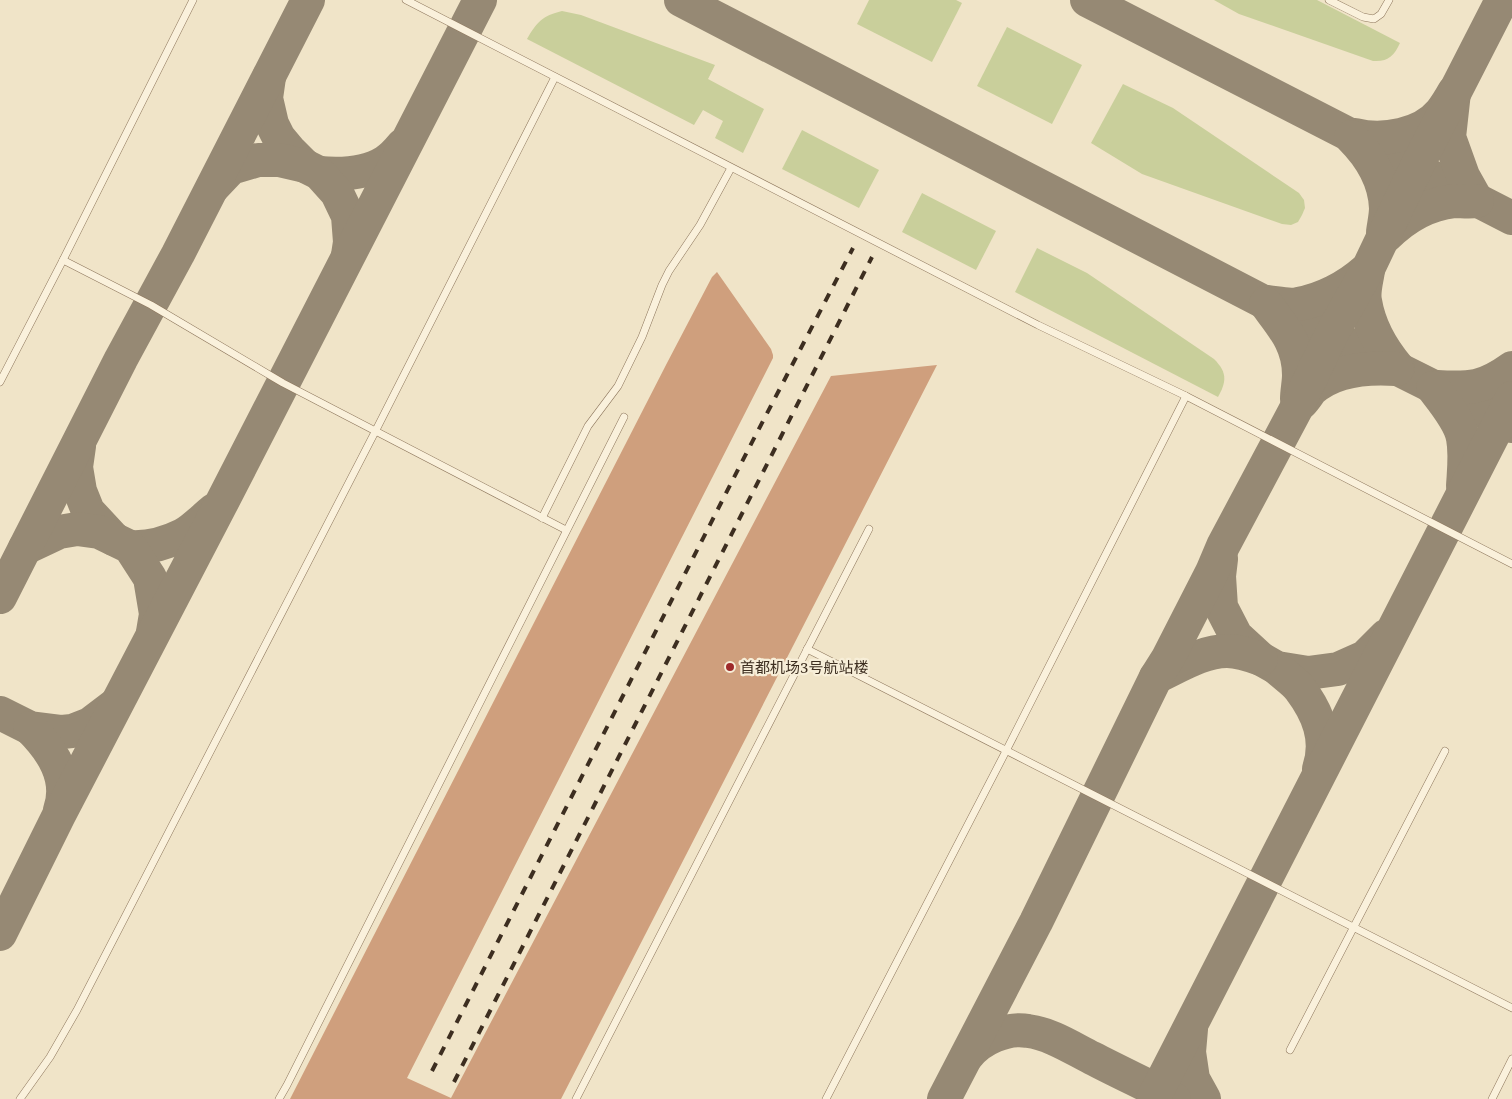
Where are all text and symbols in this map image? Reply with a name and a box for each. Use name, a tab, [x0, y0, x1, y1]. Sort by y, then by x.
place label: 首都机场3号航站楼	[740, 657, 868, 677]
marker: 首都机场3号航站楼	[724, 661, 736, 673]

